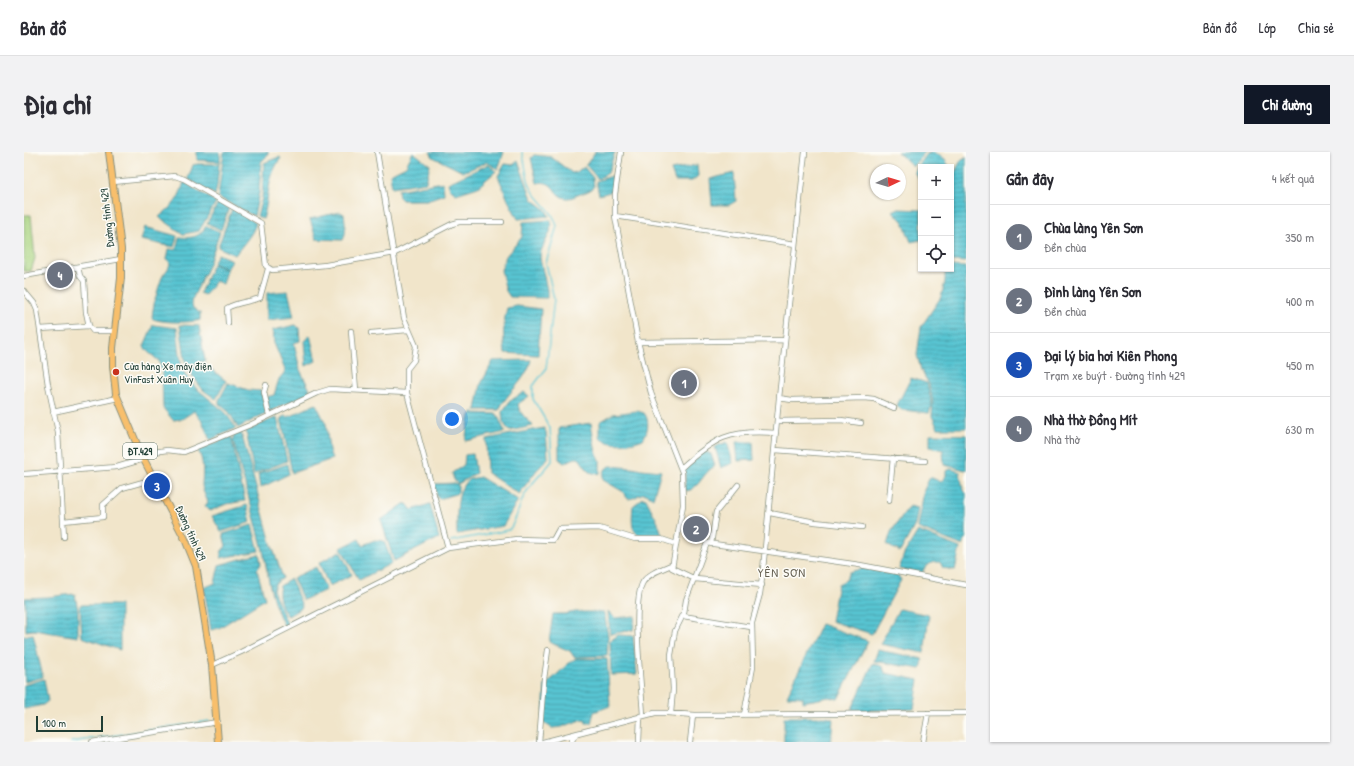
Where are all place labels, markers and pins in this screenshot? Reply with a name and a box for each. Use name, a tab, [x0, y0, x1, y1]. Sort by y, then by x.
pin: 4	[47, 260, 73, 290]
place label: Cửa hàng Xe máy điện VinFast Xuân Huy	[124, 359, 212, 386]
marker: Cửa hàng Xe máy điện VinFast Xuân Huy	[111, 367, 121, 377]
pin: 1	[671, 368, 697, 398]
pin: 3	[144, 471, 170, 501]
pin: 2	[683, 514, 709, 544]

